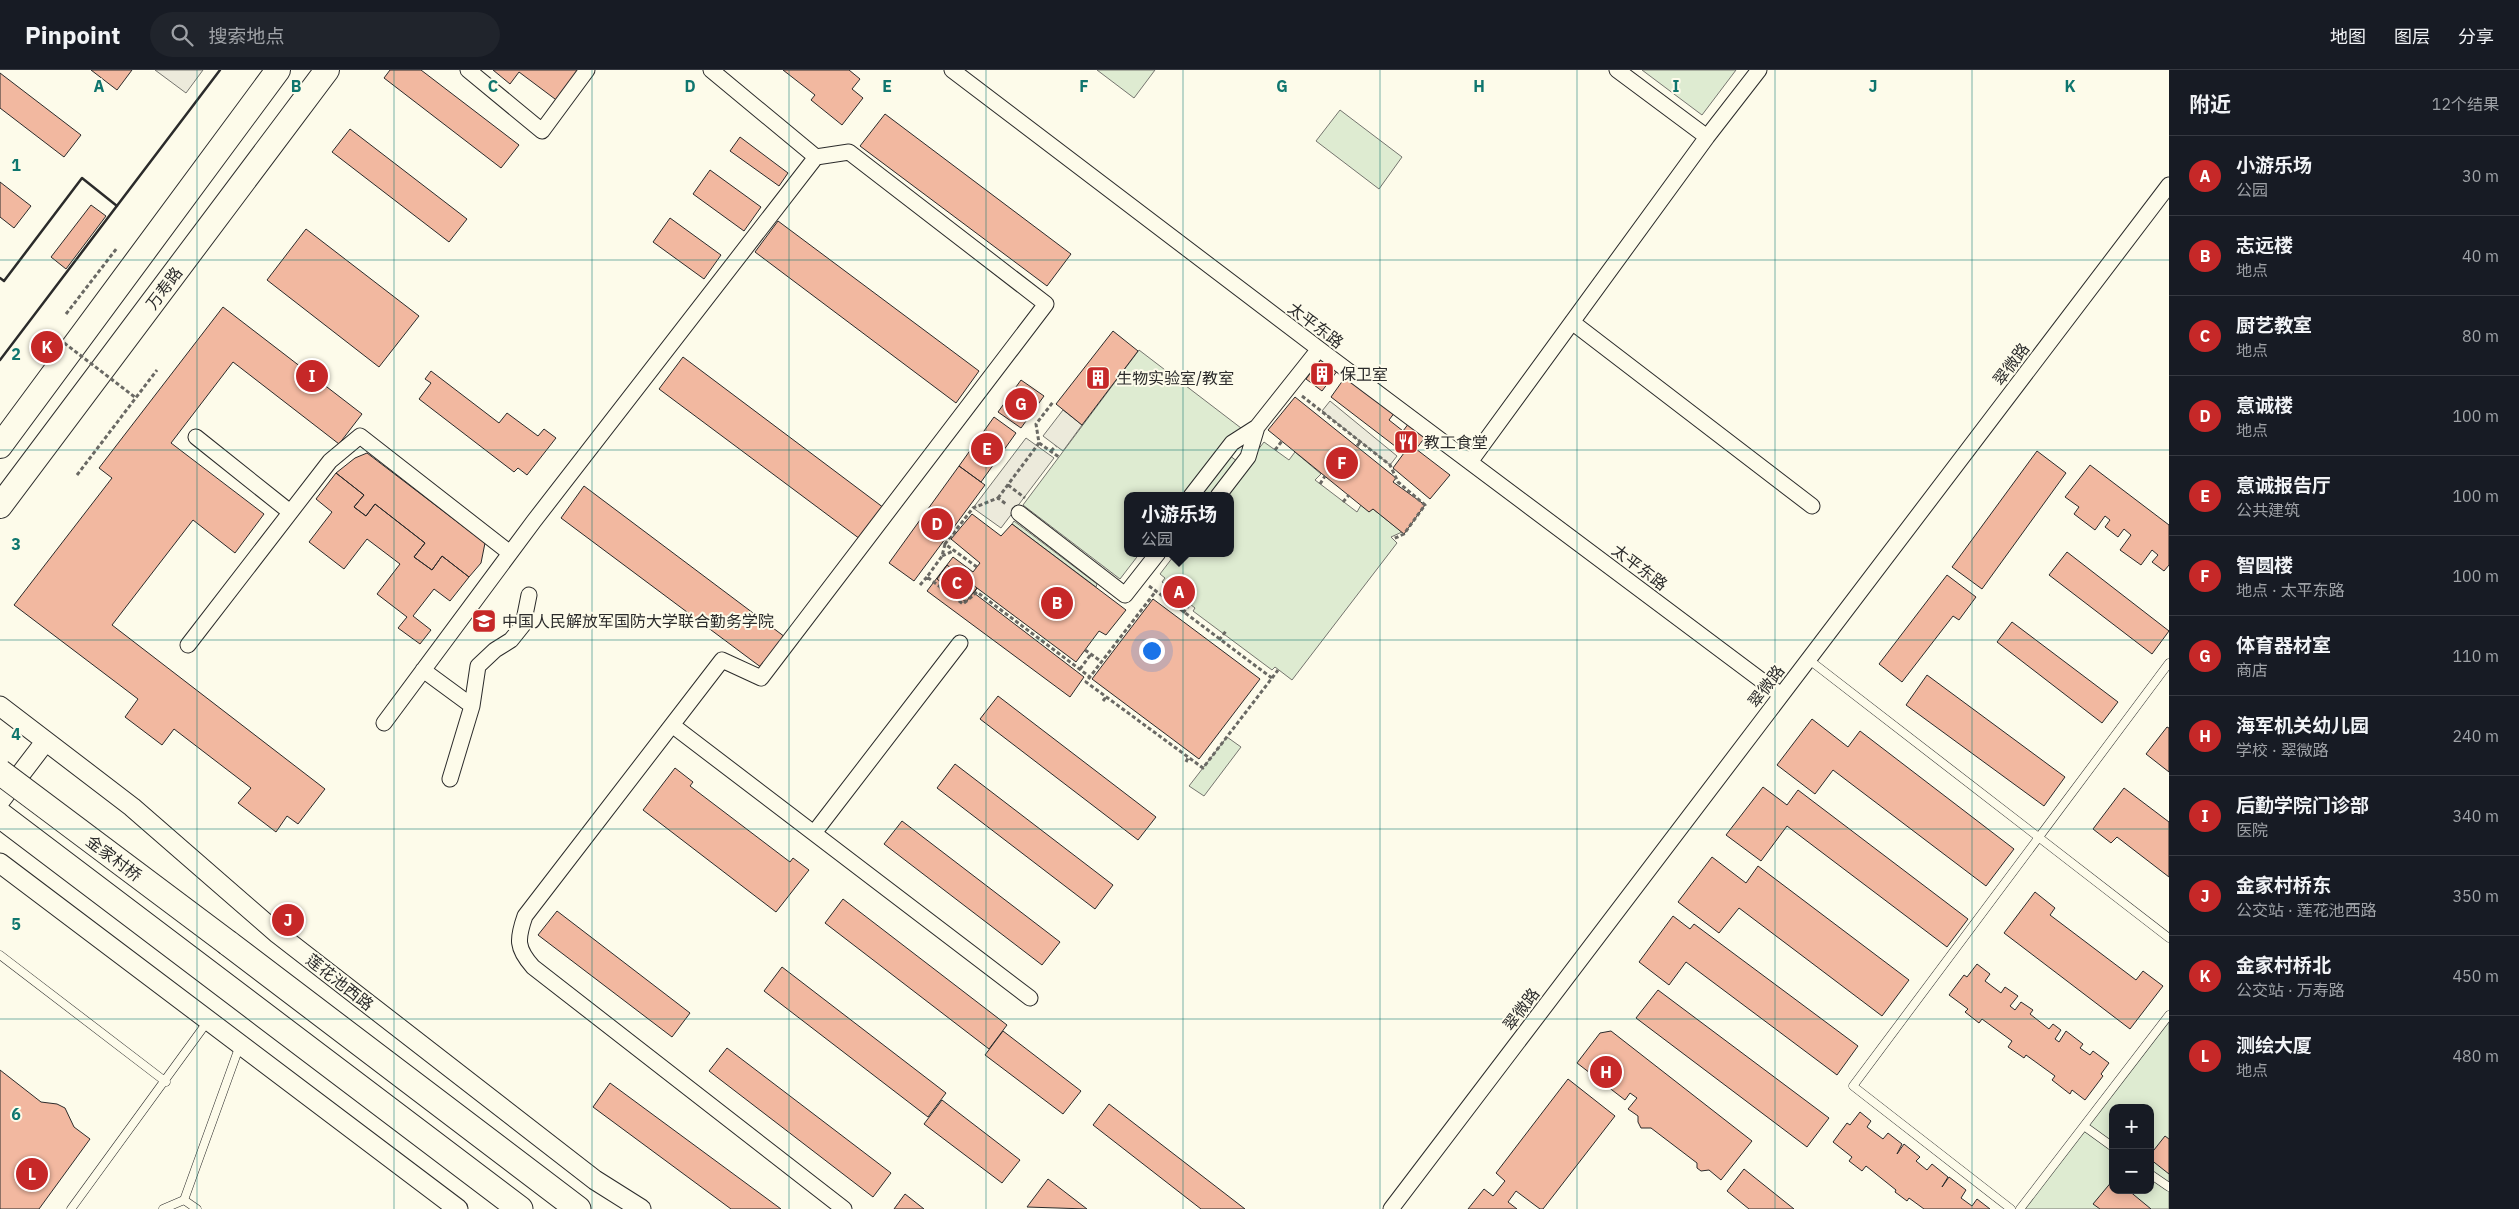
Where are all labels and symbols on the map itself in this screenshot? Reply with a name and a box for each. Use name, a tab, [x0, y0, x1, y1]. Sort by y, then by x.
text: A	[94, 76, 105, 96]
text: B	[291, 76, 302, 96]
text: C	[488, 76, 498, 96]
text: D	[684, 76, 696, 96]
text: E	[882, 76, 892, 96]
text: F	[1079, 76, 1089, 96]
text: G	[1276, 76, 1288, 96]
text: H	[1473, 76, 1485, 96]
text: I	[1673, 76, 1680, 96]
text: J	[1869, 76, 1877, 96]
text: K	[2064, 76, 2076, 96]
text: 1	[11, 155, 21, 175]
street label: 万寿路	[142, 263, 186, 313]
street label: 太平东路	[1284, 298, 1348, 352]
pin: K	[31, 328, 63, 366]
street label: 翠微路	[1989, 339, 2033, 389]
text: 2	[11, 344, 21, 364]
pin: I	[296, 357, 328, 395]
building icon: 保卫室	[1309, 361, 1335, 387]
place label: 保卫室	[1340, 364, 1388, 384]
building icon: 生物实验室/教室	[1085, 365, 1111, 391]
place label: 生物实验室/教室	[1116, 368, 1234, 388]
pin: G	[1005, 385, 1037, 423]
restaurant icon: 教工食堂	[1393, 429, 1419, 455]
pin: E	[971, 430, 1003, 468]
place label: 教工食堂	[1424, 432, 1488, 452]
pin: F	[1326, 444, 1358, 482]
pin: D	[921, 505, 953, 543]
text: 3	[11, 534, 21, 554]
street label: 太平东路	[1608, 540, 1672, 594]
pin: C	[941, 564, 973, 602]
pin: A	[1163, 573, 1195, 611]
pin: B	[1041, 584, 1073, 622]
school or university icon: 中国人民解放军国防大学联合勤务学院	[471, 608, 497, 634]
place label: 中国人民解放军国防大学联合勤务学院	[502, 611, 774, 631]
your location	[1139, 638, 1165, 664]
street label: 翠微路	[1744, 661, 1788, 711]
text: 4	[11, 724, 21, 744]
street label: 金家村桥	[82, 831, 146, 885]
pin: J	[272, 901, 304, 939]
text: 5	[11, 914, 21, 934]
street label: 莲花池西路	[302, 949, 378, 1015]
street label: 翠微路	[1499, 984, 1543, 1034]
pin: H	[1590, 1053, 1622, 1091]
text: 6	[11, 1104, 21, 1124]
pin: L	[16, 1155, 48, 1193]

